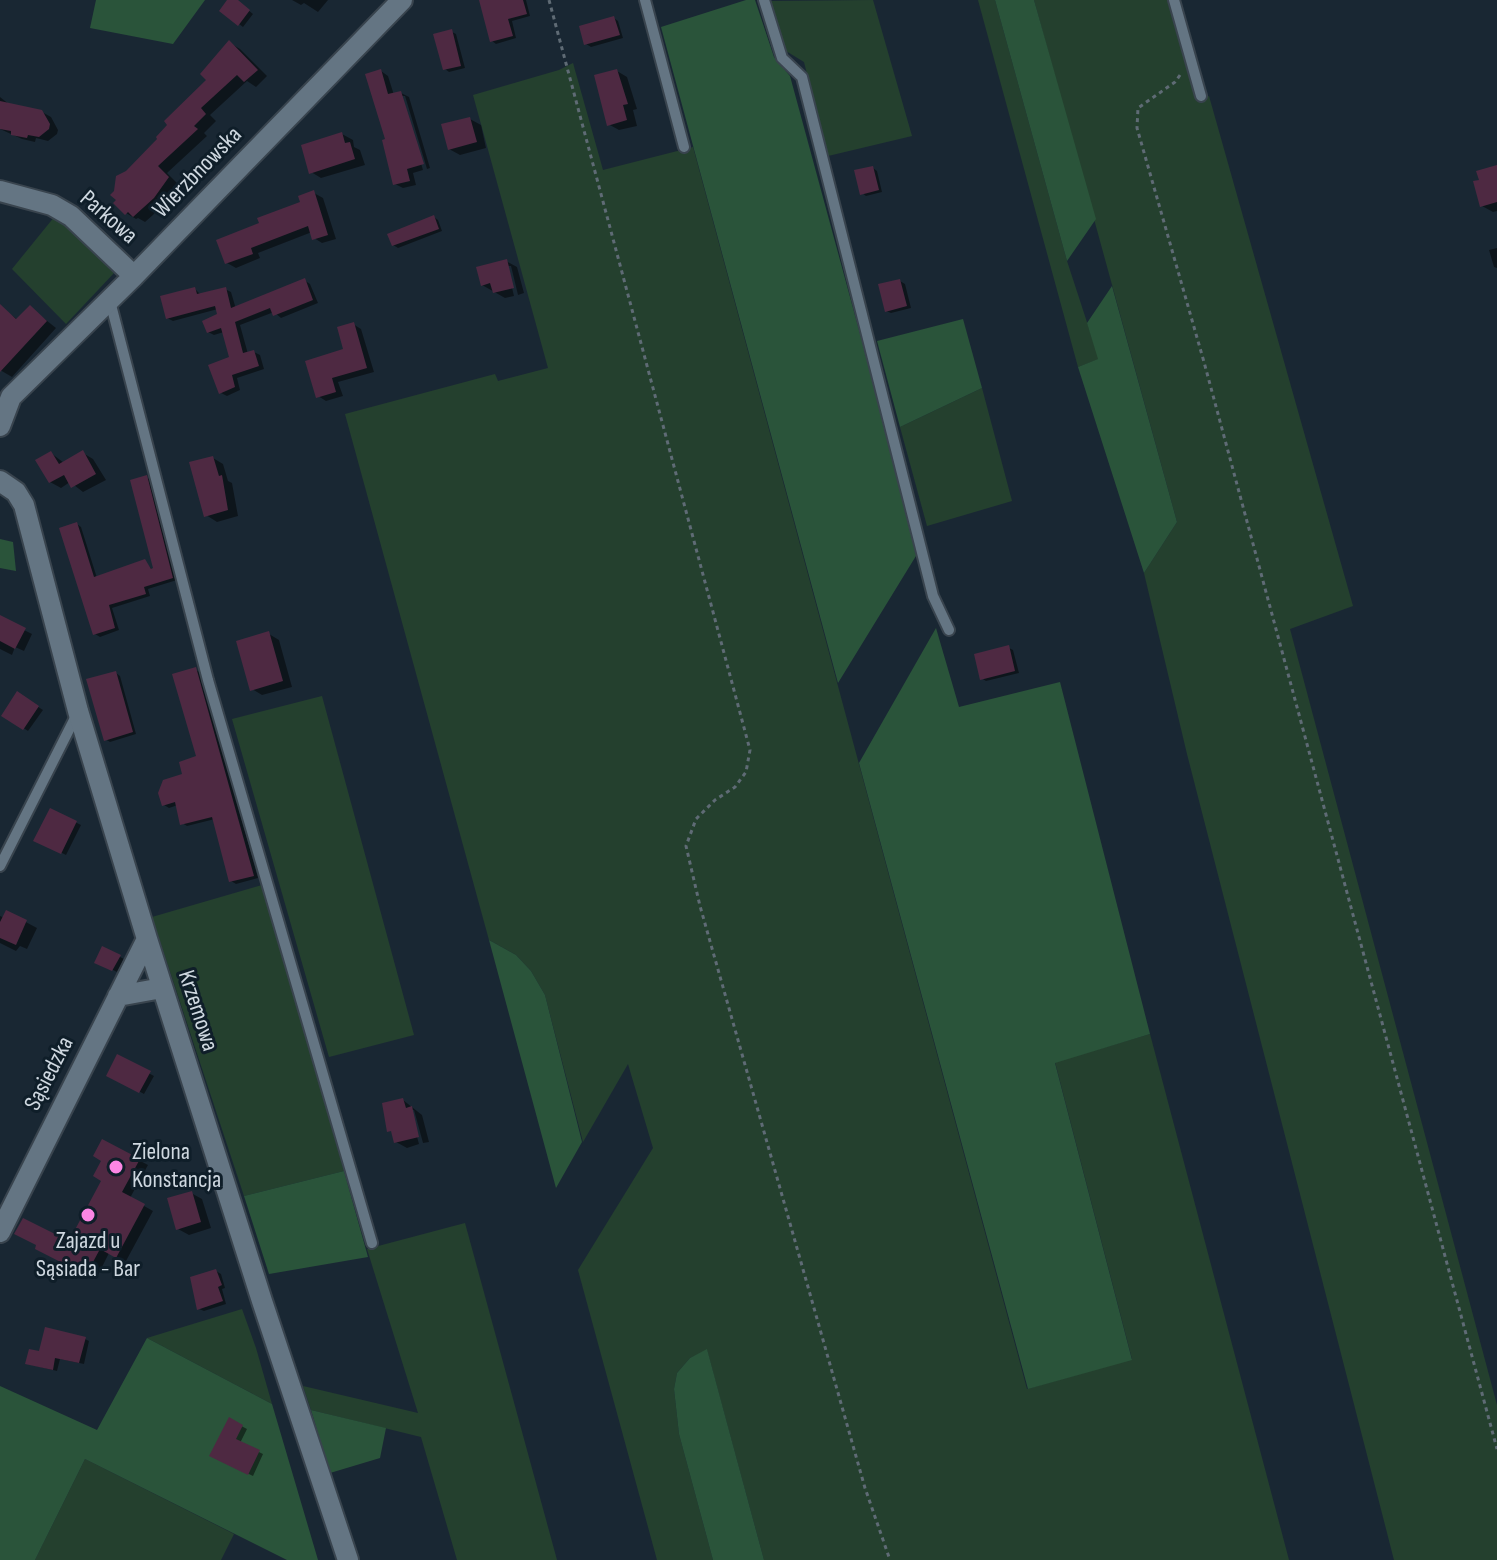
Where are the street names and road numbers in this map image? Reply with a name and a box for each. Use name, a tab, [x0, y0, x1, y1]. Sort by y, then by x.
street label: Wierzbnowska	[147, 121, 249, 225]
street label: Parkowa	[73, 185, 143, 251]
street label: Krzemowa	[170, 967, 224, 1055]
street label: Sąsiedzka	[19, 1032, 81, 1116]

